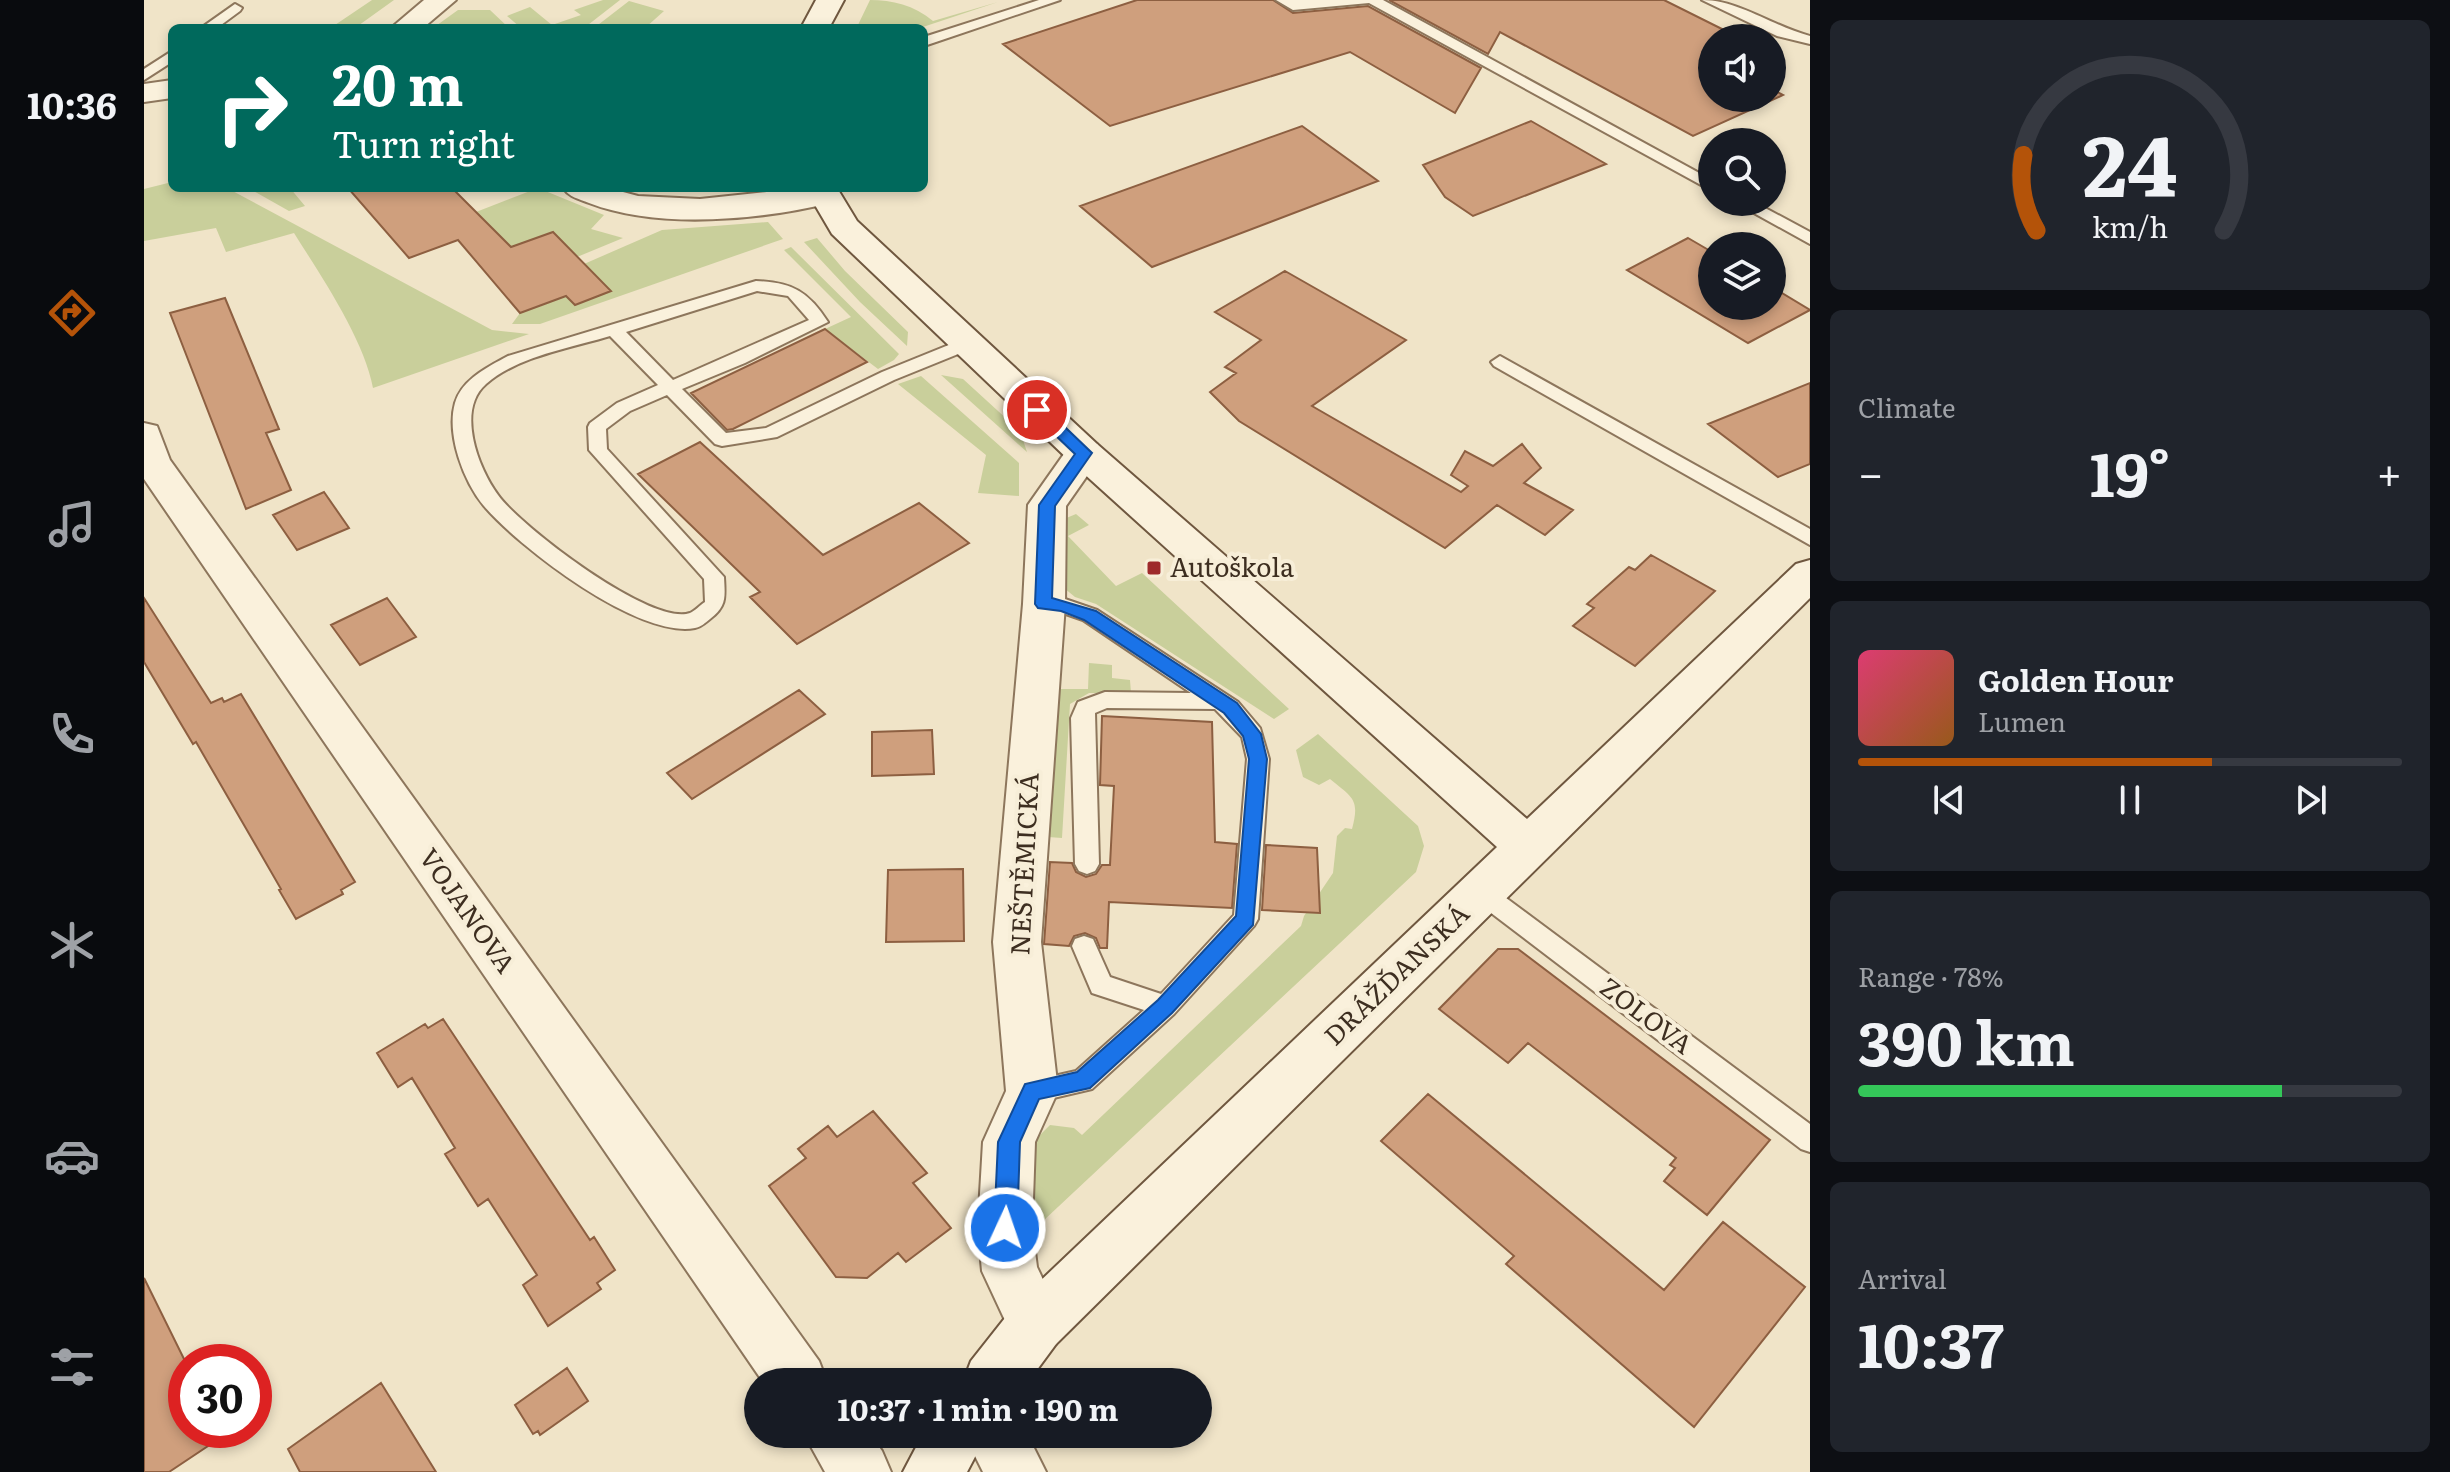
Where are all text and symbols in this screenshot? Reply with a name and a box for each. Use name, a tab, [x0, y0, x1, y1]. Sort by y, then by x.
map controls	[1698, 24, 1786, 320]
button: sound	[1698, 24, 1786, 112]
text: 20 m	[332, 40, 464, 123]
icon: right	[200, 56, 304, 160]
text: 10:36	[27, 77, 117, 130]
text: 24	[2083, 99, 2177, 223]
text: Turn right	[332, 116, 515, 169]
button: search	[1698, 128, 1786, 216]
text: km/h	[2092, 204, 2168, 247]
button: layers	[1698, 232, 1786, 320]
icon: directions	[44, 285, 100, 341]
pin	[1003, 376, 1071, 444]
text: Climate	[1858, 387, 1956, 426]
icon: arrive	[1015, 388, 1059, 432]
text: 19°	[2090, 426, 2170, 515]
text: −	[1858, 438, 1884, 504]
text: +	[2376, 438, 2402, 504]
icon: music	[44, 496, 100, 552]
place label: Autoškola	[1170, 546, 1294, 585]
marker: Autoškola	[1145, 559, 1163, 577]
text: Golden Hour	[1978, 657, 2173, 701]
text: Lumen	[1978, 701, 2066, 740]
icon: phone	[44, 706, 100, 762]
street label: NEŠTĚMICKÁ	[998, 772, 1047, 956]
icon: previous	[1927, 778, 1971, 822]
icon: pause	[2108, 778, 2152, 822]
icon: next	[2289, 778, 2333, 822]
street label: VOJANOVA	[412, 839, 527, 980]
street label: DRÁŽĎANSKÁ	[1314, 893, 1477, 1053]
icon: climate	[44, 917, 100, 973]
text: Range · 78%	[1858, 956, 2004, 995]
street label: ZOLOVA	[1593, 966, 1702, 1062]
text: 390 km	[1858, 995, 2075, 1084]
icon: car	[44, 1128, 100, 1184]
position arrow	[963, 1186, 1047, 1270]
text: Arrival	[1858, 1258, 1947, 1297]
text: 10:37	[1858, 1297, 2004, 1386]
icon: filters	[44, 1339, 100, 1395]
speed limit sign: 30	[168, 1344, 272, 1448]
text: 10:37 · 1 min · 190 m	[838, 1386, 1118, 1430]

